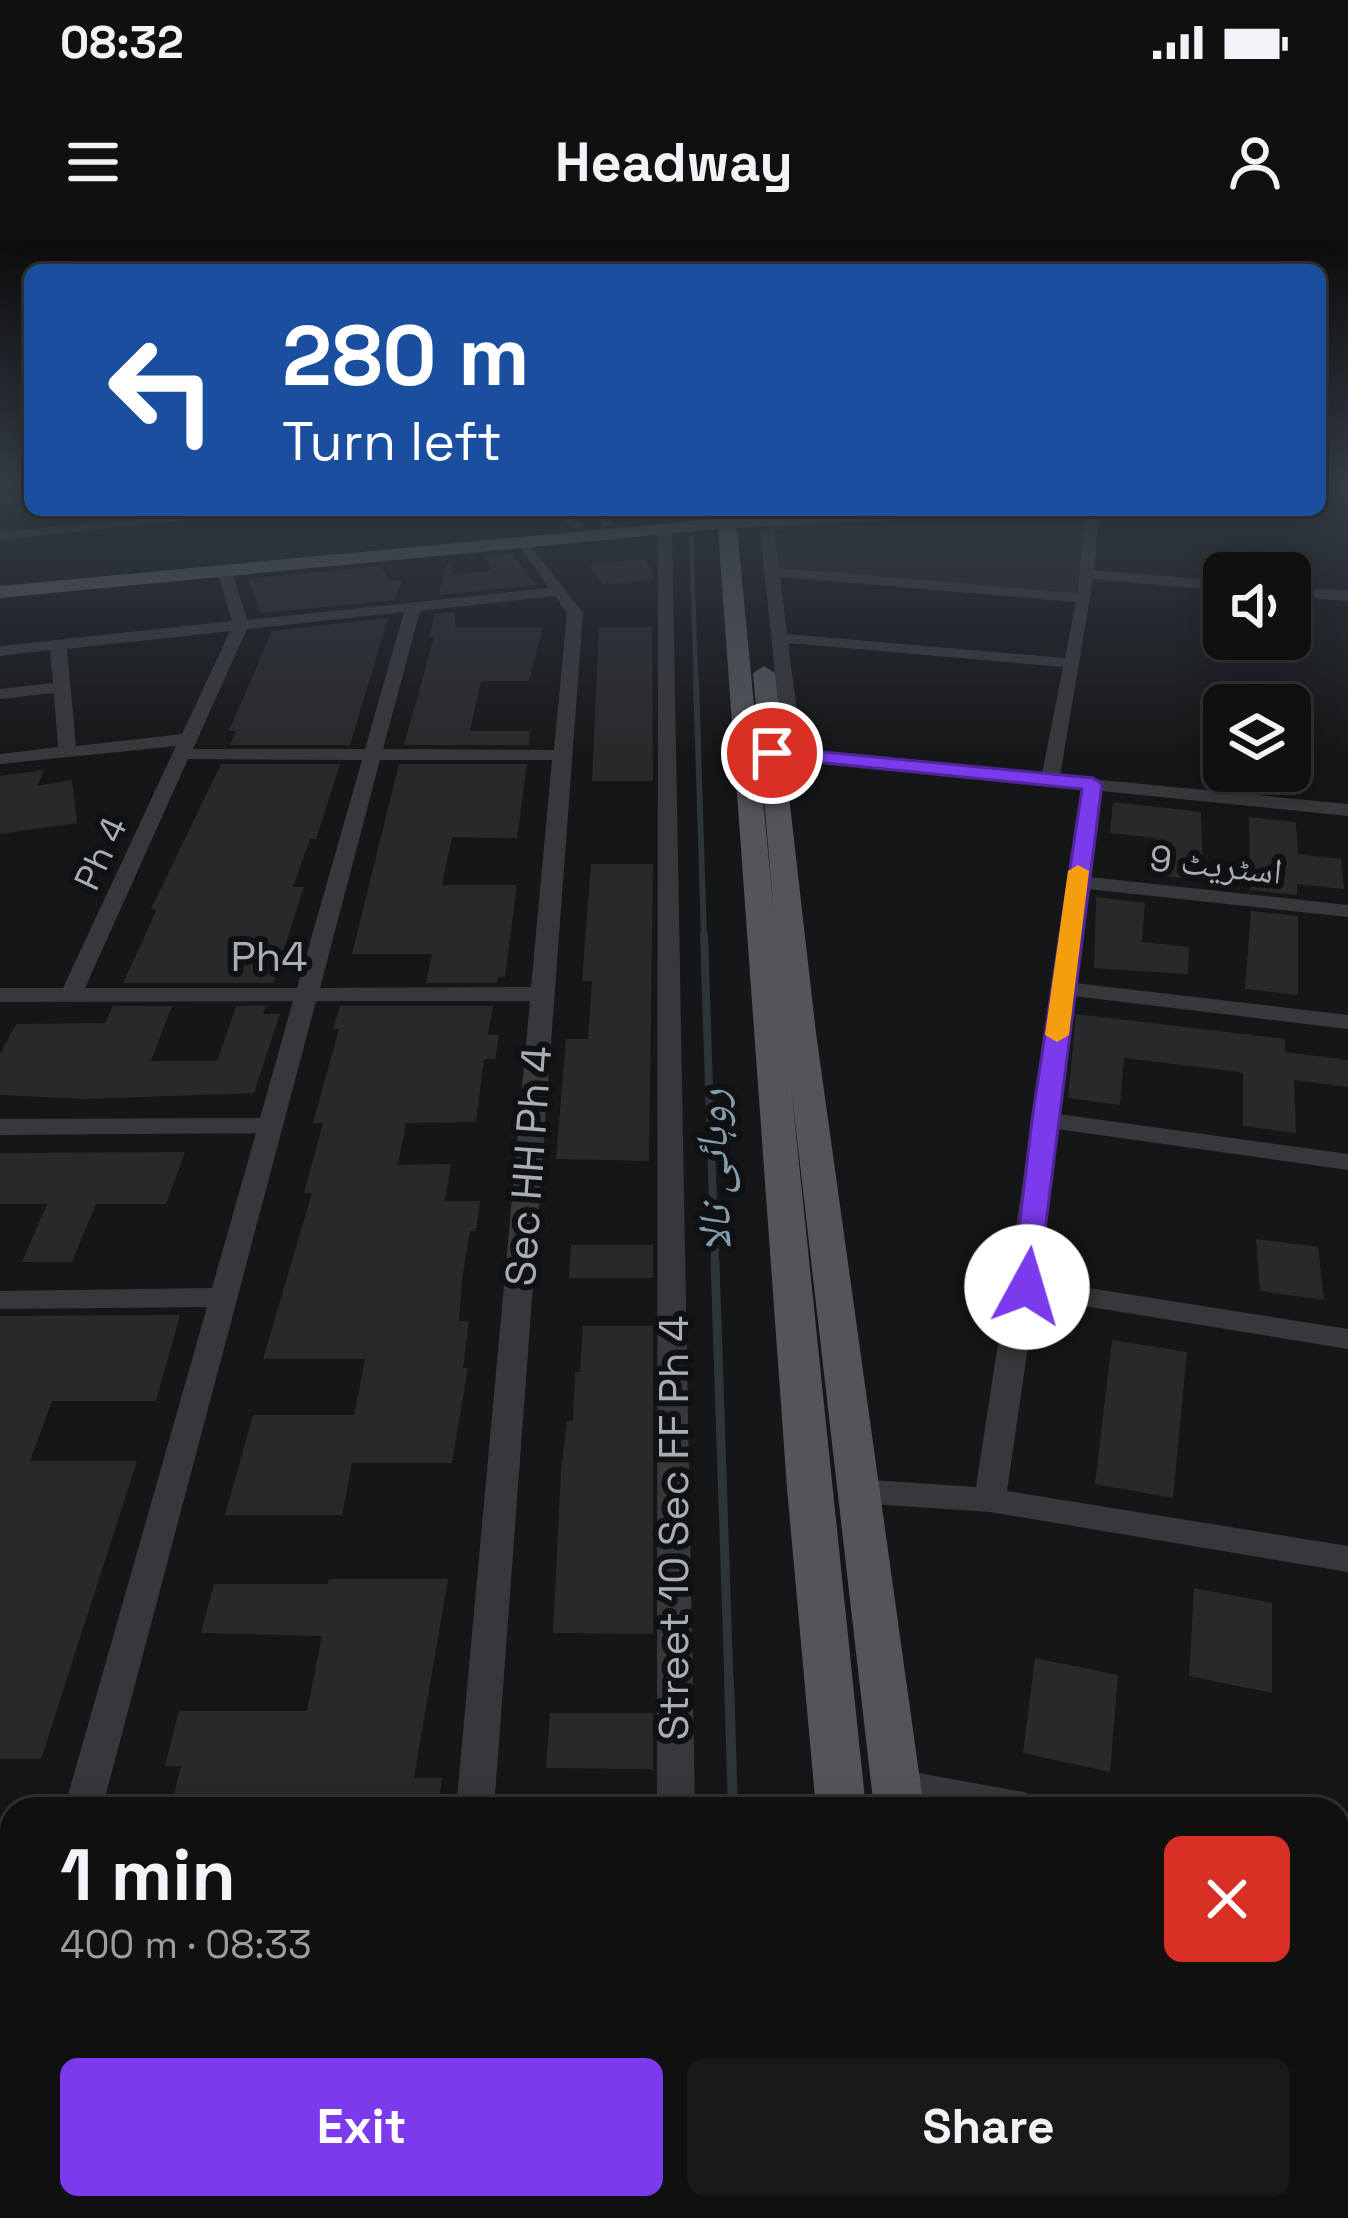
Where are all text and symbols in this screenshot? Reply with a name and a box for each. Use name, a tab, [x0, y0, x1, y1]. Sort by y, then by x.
text: 08:32	[60, 14, 184, 71]
text: Headway	[555, 128, 793, 197]
icon: menu	[60, 129, 126, 195]
icon: person	[1222, 129, 1288, 195]
text: 280 m	[282, 302, 530, 410]
icon: left	[84, 312, 240, 468]
text: Turn left	[282, 407, 502, 476]
map controls	[1203, 552, 1311, 792]
button: sound	[1203, 552, 1311, 660]
button: layers	[1203, 684, 1311, 792]
pin	[721, 702, 823, 804]
icon: arrive	[739, 720, 805, 786]
street label: Ph 4	[64, 810, 138, 897]
street label: اسٹریٹ 9	[1147, 835, 1284, 895]
street label: Ph4	[230, 930, 308, 983]
street label: Sec HH Ph 4	[494, 1044, 563, 1288]
water label: روہائی نالا	[681, 1088, 744, 1254]
position arrow	[964, 1224, 1090, 1350]
street label: Street 10 Sec FF Ph 4	[647, 1315, 700, 1741]
text: 1 min	[60, 1829, 236, 1921]
button: close	[1164, 1836, 1290, 1962]
text: 400 m · 08:33	[60, 1920, 312, 1969]
button: Exit	[60, 2058, 663, 2196]
button: Share	[687, 2058, 1290, 2196]

